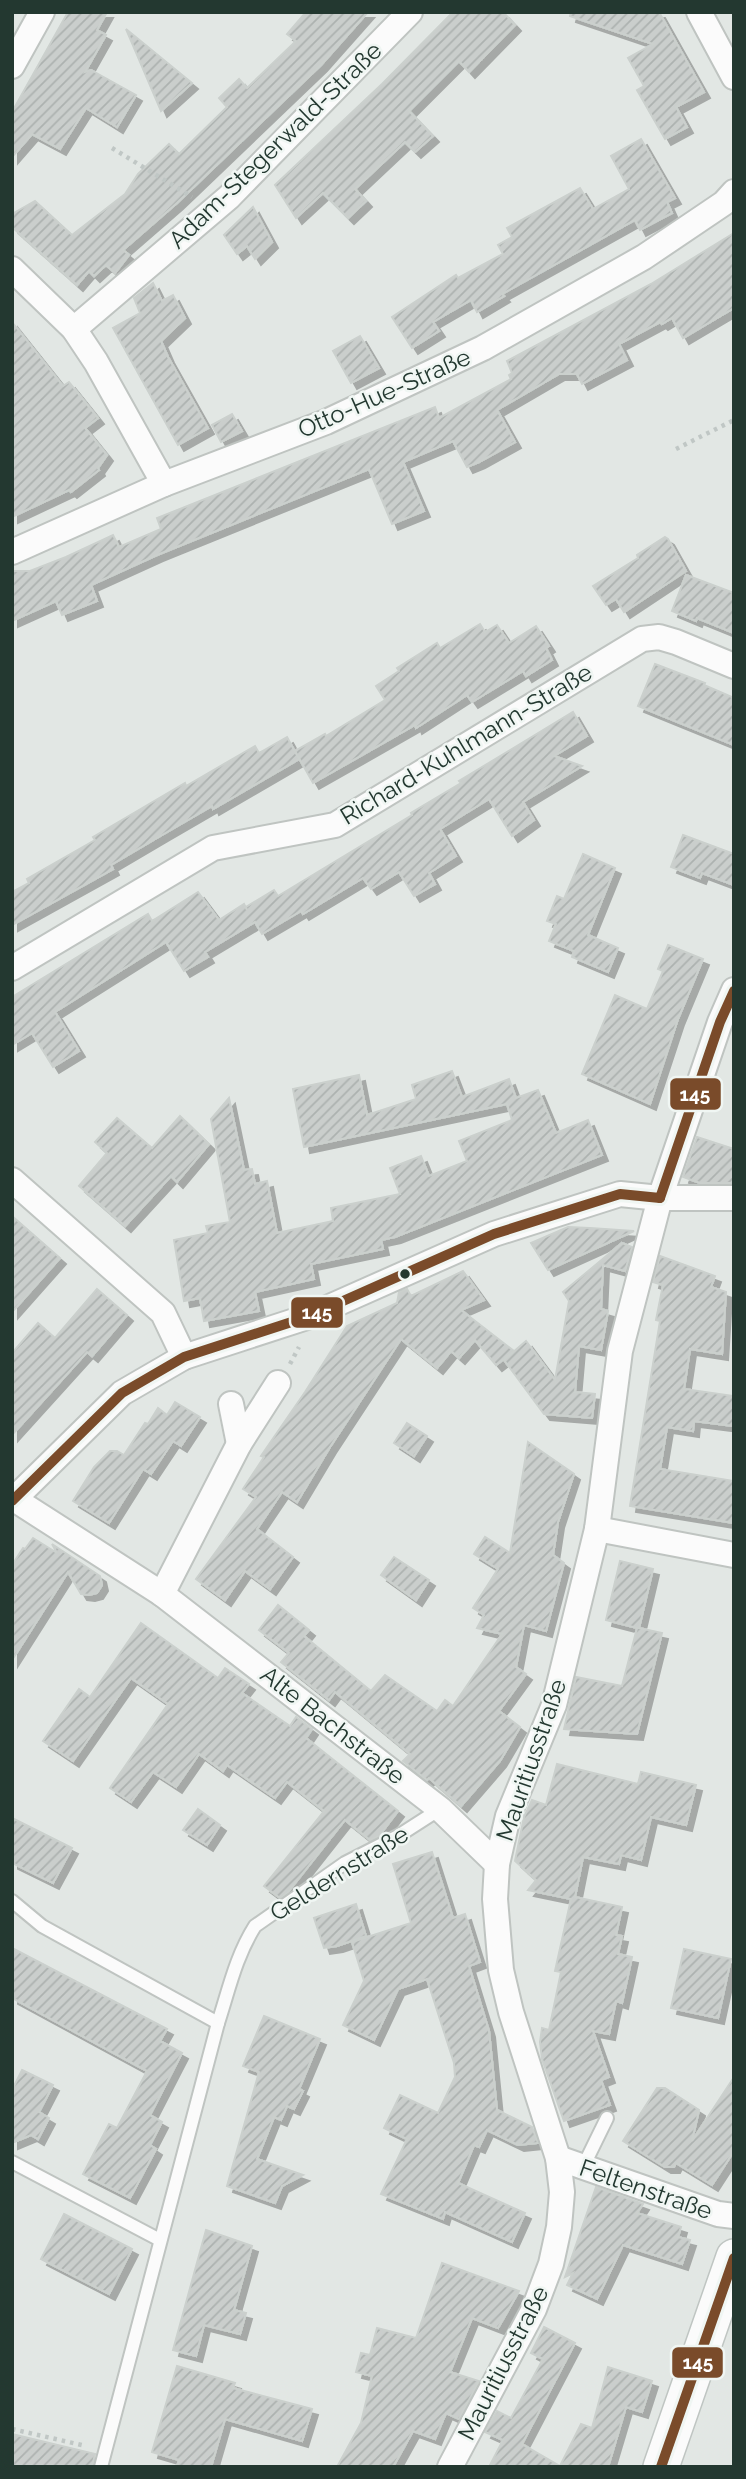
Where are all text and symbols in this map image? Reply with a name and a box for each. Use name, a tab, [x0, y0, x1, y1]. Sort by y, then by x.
street label: Adam-Stegerwald-Straße	[163, 36, 387, 254]
street label: Otto-Hue-Straße	[293, 342, 475, 444]
street label: Richard-Kuhlmann-Straße	[335, 657, 597, 831]
line badge: 145	[669, 1077, 722, 1111]
text: 145	[680, 1083, 710, 1105]
unlabelled marker	[398, 1267, 412, 1281]
line badge: 145	[290, 1296, 344, 1329]
text: 145	[302, 1301, 332, 1323]
street label: Alte Bachstraße	[255, 1660, 411, 1790]
street label: Mauritiusstraße	[490, 1675, 572, 1845]
street label: Geldernstraße	[264, 1819, 414, 1927]
street label: Feltenstraße	[576, 2153, 716, 2225]
street label: Mauritiusstraße	[452, 2281, 554, 2445]
line badge: 145	[671, 2346, 724, 2379]
text: 145	[683, 2351, 713, 2373]

